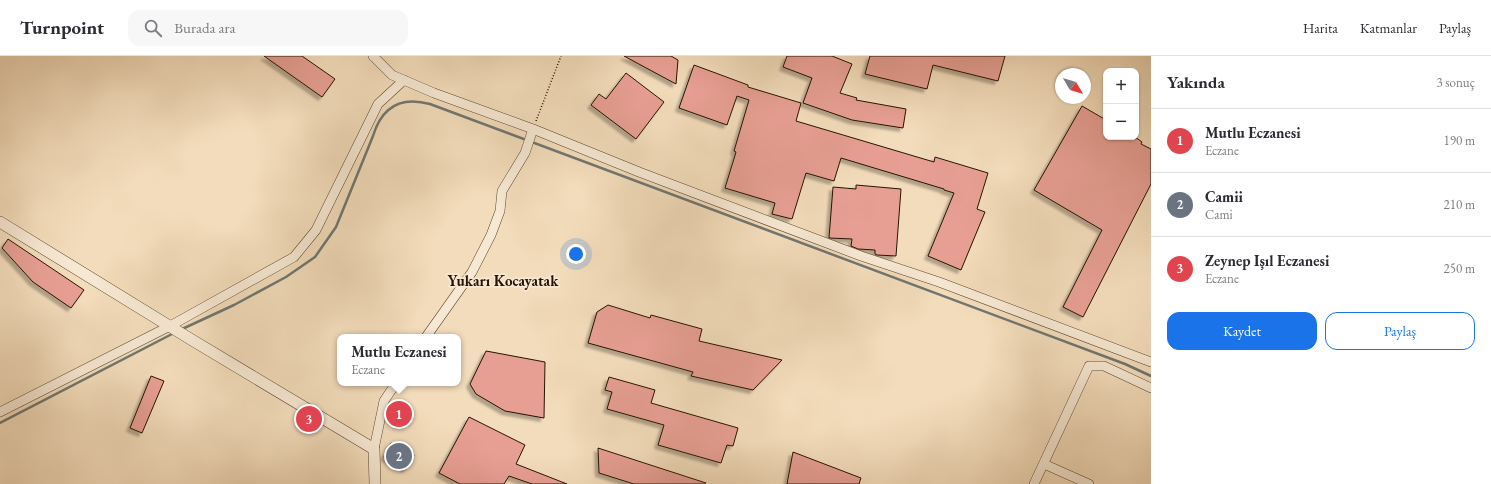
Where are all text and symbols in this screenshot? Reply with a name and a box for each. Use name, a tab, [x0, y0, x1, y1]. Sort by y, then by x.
search box	[128, 10, 408, 46]
text: Turnpoint	[20, 15, 104, 40]
icon: search	[142, 17, 164, 39]
text: Burada ara	[174, 18, 235, 37]
text: Harita	[1303, 19, 1338, 37]
text: Katmanlar	[1360, 19, 1417, 37]
text: Paylaş	[1439, 19, 1471, 37]
north arrow	[1055, 68, 1091, 104]
map controls	[1103, 68, 1139, 140]
button: +	[1103, 68, 1139, 104]
text: Yakında	[1167, 71, 1225, 93]
text: 3 sonuç	[1437, 74, 1475, 91]
button: −	[1103, 104, 1139, 140]
text: Mutlu Eczanesi	[1205, 123, 1301, 142]
text: 1	[1177, 132, 1183, 149]
text: 190 m	[1444, 132, 1475, 149]
text: Eczane	[1205, 142, 1239, 159]
text: Camii	[1205, 187, 1243, 206]
text: 2	[1177, 196, 1183, 213]
text: 210 m	[1444, 196, 1475, 213]
text: Cami	[1205, 206, 1233, 223]
your location	[566, 244, 586, 264]
text: Zeynep Işıl Eczanesi	[1205, 251, 1329, 270]
text: 3	[1177, 260, 1183, 277]
text: 250 m	[1444, 260, 1475, 277]
text: Eczane	[1205, 270, 1239, 287]
district label: Yukarı Kocayatak	[448, 271, 559, 290]
button: Kaydet	[1167, 312, 1317, 350]
button: Paylaş	[1325, 312, 1475, 350]
popup	[337, 334, 461, 386]
text: Mutlu Eczanesi	[351, 342, 447, 361]
text: Eczane	[351, 361, 385, 378]
pin: 1	[386, 399, 412, 429]
pin: 3	[296, 404, 322, 434]
pin: 2	[386, 441, 412, 471]

